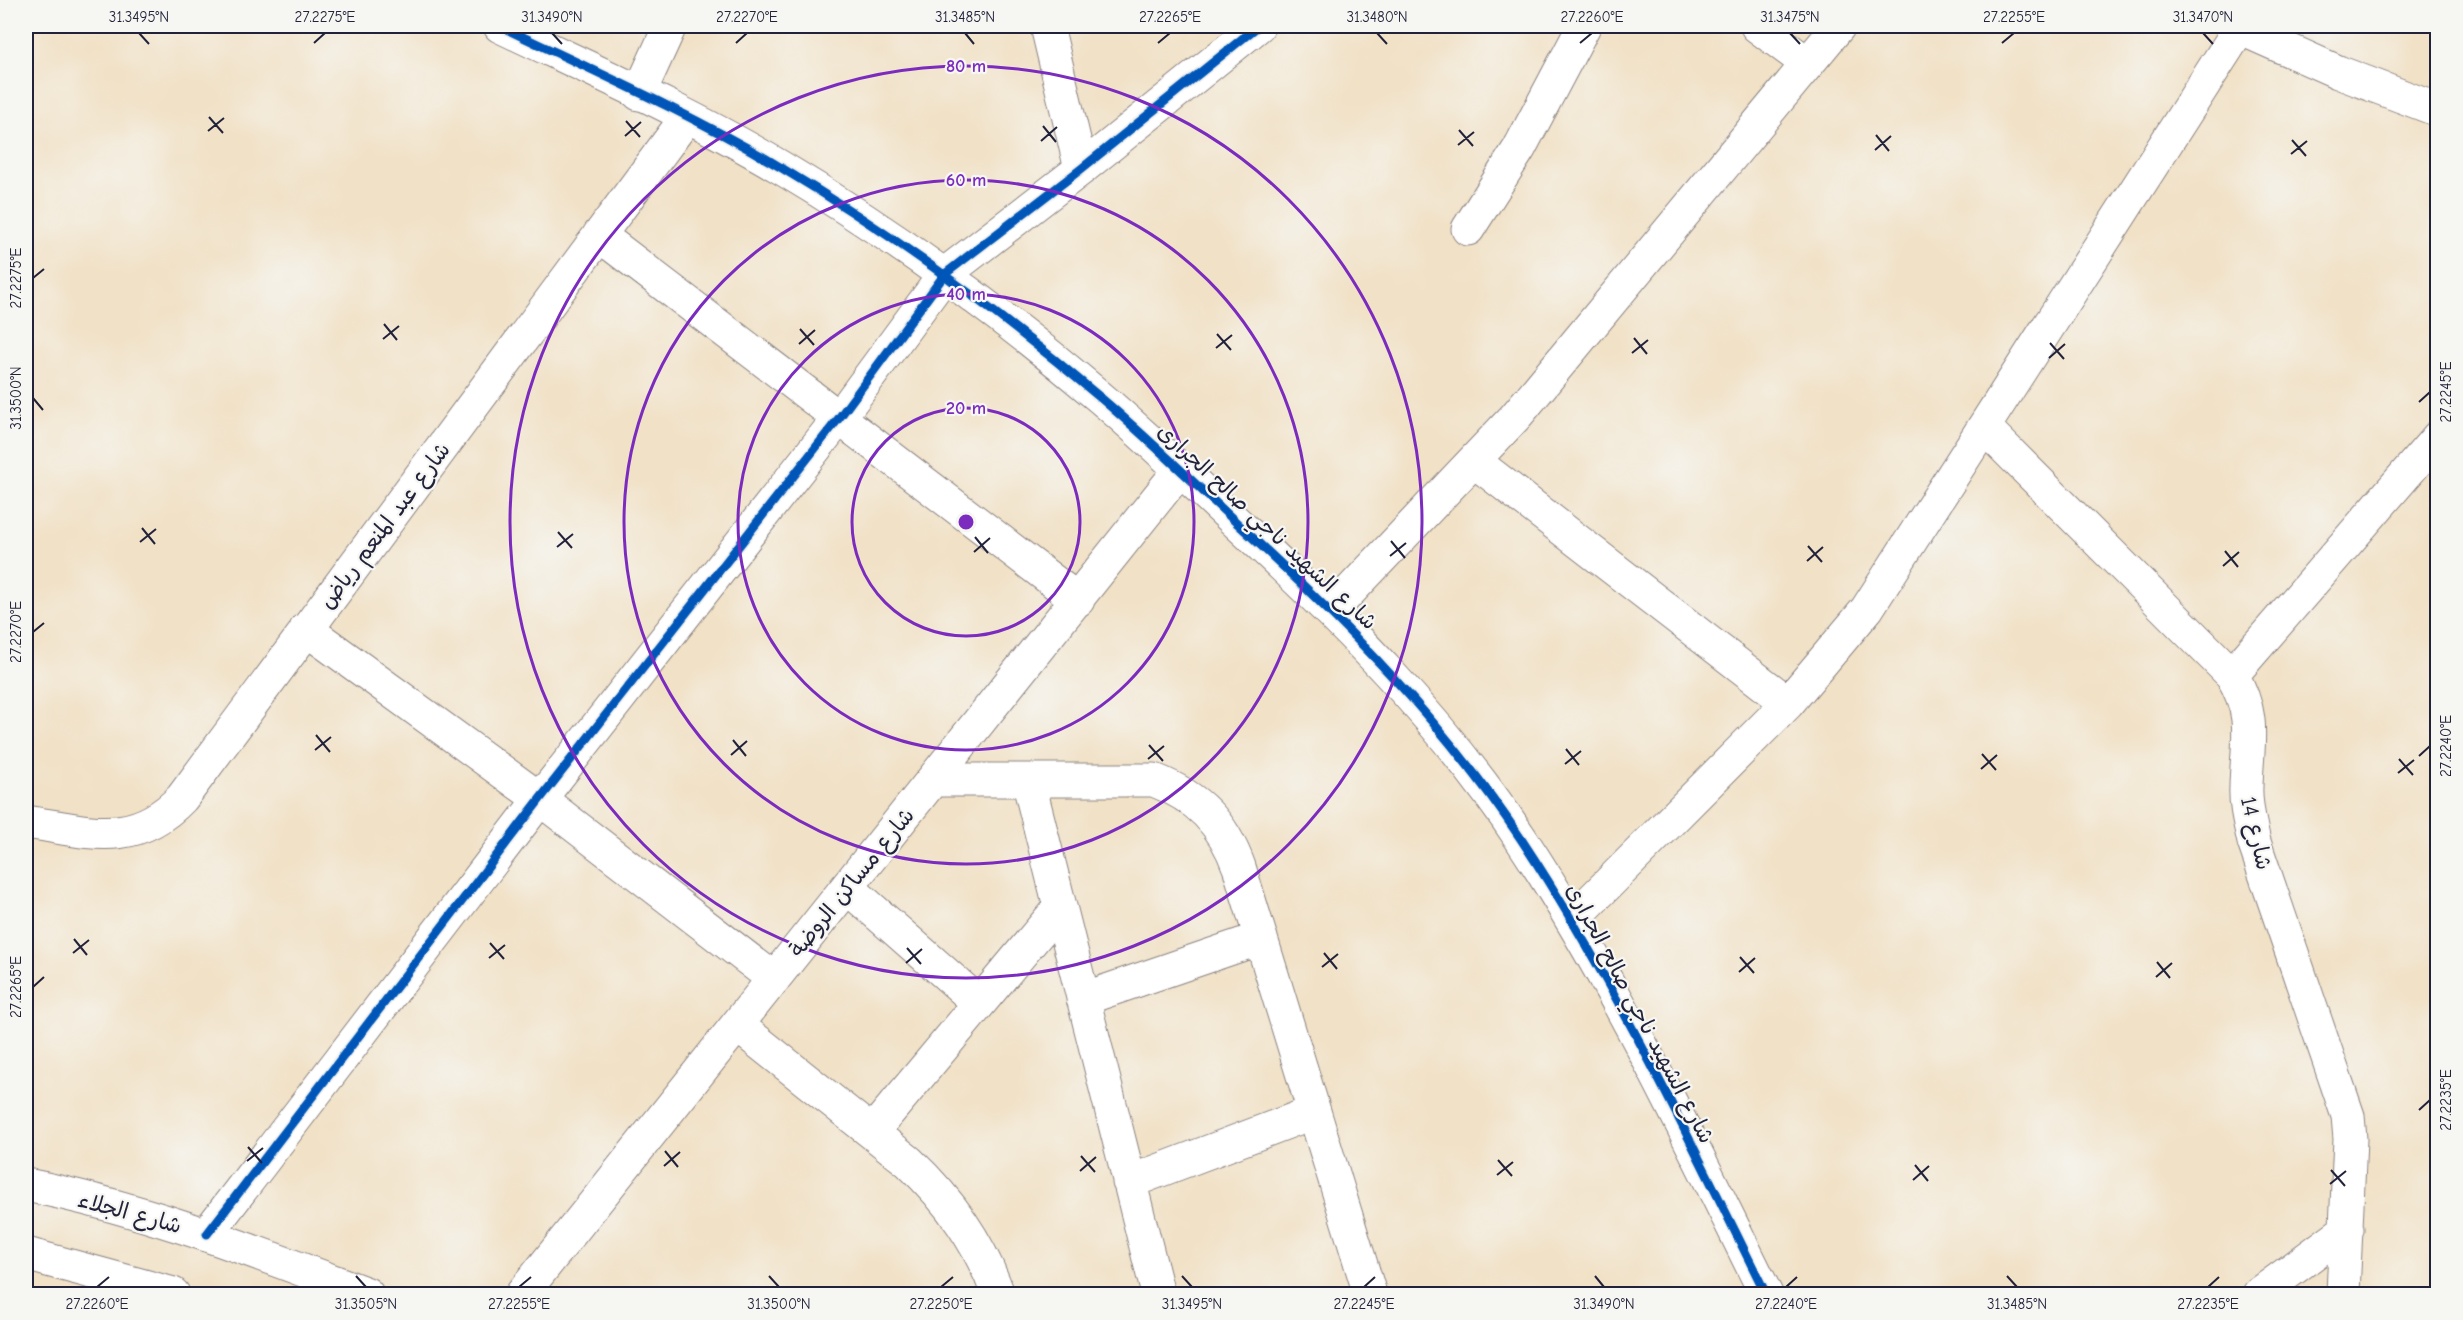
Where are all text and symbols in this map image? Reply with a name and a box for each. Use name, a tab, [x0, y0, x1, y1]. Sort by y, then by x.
text: 31.3495°N	[109, 8, 169, 26]
text: 27.2275°E	[295, 8, 355, 26]
text: 31.3490°N	[521, 8, 583, 26]
text: 27.2270°E	[716, 8, 778, 26]
text: 31.3485°N	[935, 8, 995, 26]
text: 27.2265°E	[1139, 8, 1201, 26]
text: 31.3480°N	[1346, 8, 1408, 26]
text: 27.2260°E	[1561, 8, 1623, 26]
text: 31.3475°N	[1760, 8, 1820, 26]
text: 27.2255°E	[1983, 8, 2045, 26]
text: 31.3470°N	[2173, 8, 2233, 26]
text: 80 m	[946, 56, 986, 77]
text: 60 m	[946, 170, 986, 191]
text: 27.2275°E	[7, 248, 25, 308]
text: 40 m	[946, 284, 986, 305]
text: 27.2245°E	[2437, 362, 2455, 422]
text: 31.3500°N	[7, 366, 25, 430]
text: 20 m	[946, 398, 986, 419]
street label: شارع الشهيد ناجي صالح الجرارى	[1148, 418, 1382, 640]
street label: شارع عبد المنعم رياض	[314, 437, 458, 616]
centre of rings	[956, 512, 976, 532]
text: 27.2270°E	[7, 601, 25, 663]
text: 27.2240°E	[2437, 715, 2455, 777]
street label: شارع 14	[2233, 794, 2277, 873]
street label: شارع مساكن الروضة	[784, 803, 921, 964]
street label: شارع الشهيد ناجي صالح الجرارى	[1555, 879, 1720, 1151]
text: 27.2265°E	[7, 956, 25, 1018]
text: 27.2235°E	[2437, 1069, 2455, 1131]
street label: شارع الجلاء	[75, 1187, 184, 1241]
text: 27.2260°E	[66, 1295, 128, 1313]
text: 31.3505°N	[335, 1295, 397, 1313]
text: 27.2255°E	[488, 1295, 550, 1313]
text: 31.3500°N	[747, 1295, 811, 1313]
text: 27.2250°E	[910, 1295, 972, 1313]
text: 31.3495°N	[1162, 1295, 1222, 1313]
text: 27.2245°E	[1334, 1295, 1394, 1313]
text: 31.3490°N	[1573, 1295, 1635, 1313]
text: 27.2240°E	[1755, 1295, 1817, 1313]
text: 31.3485°N	[1987, 1295, 2047, 1313]
text: 27.2235°E	[2177, 1295, 2239, 1313]

